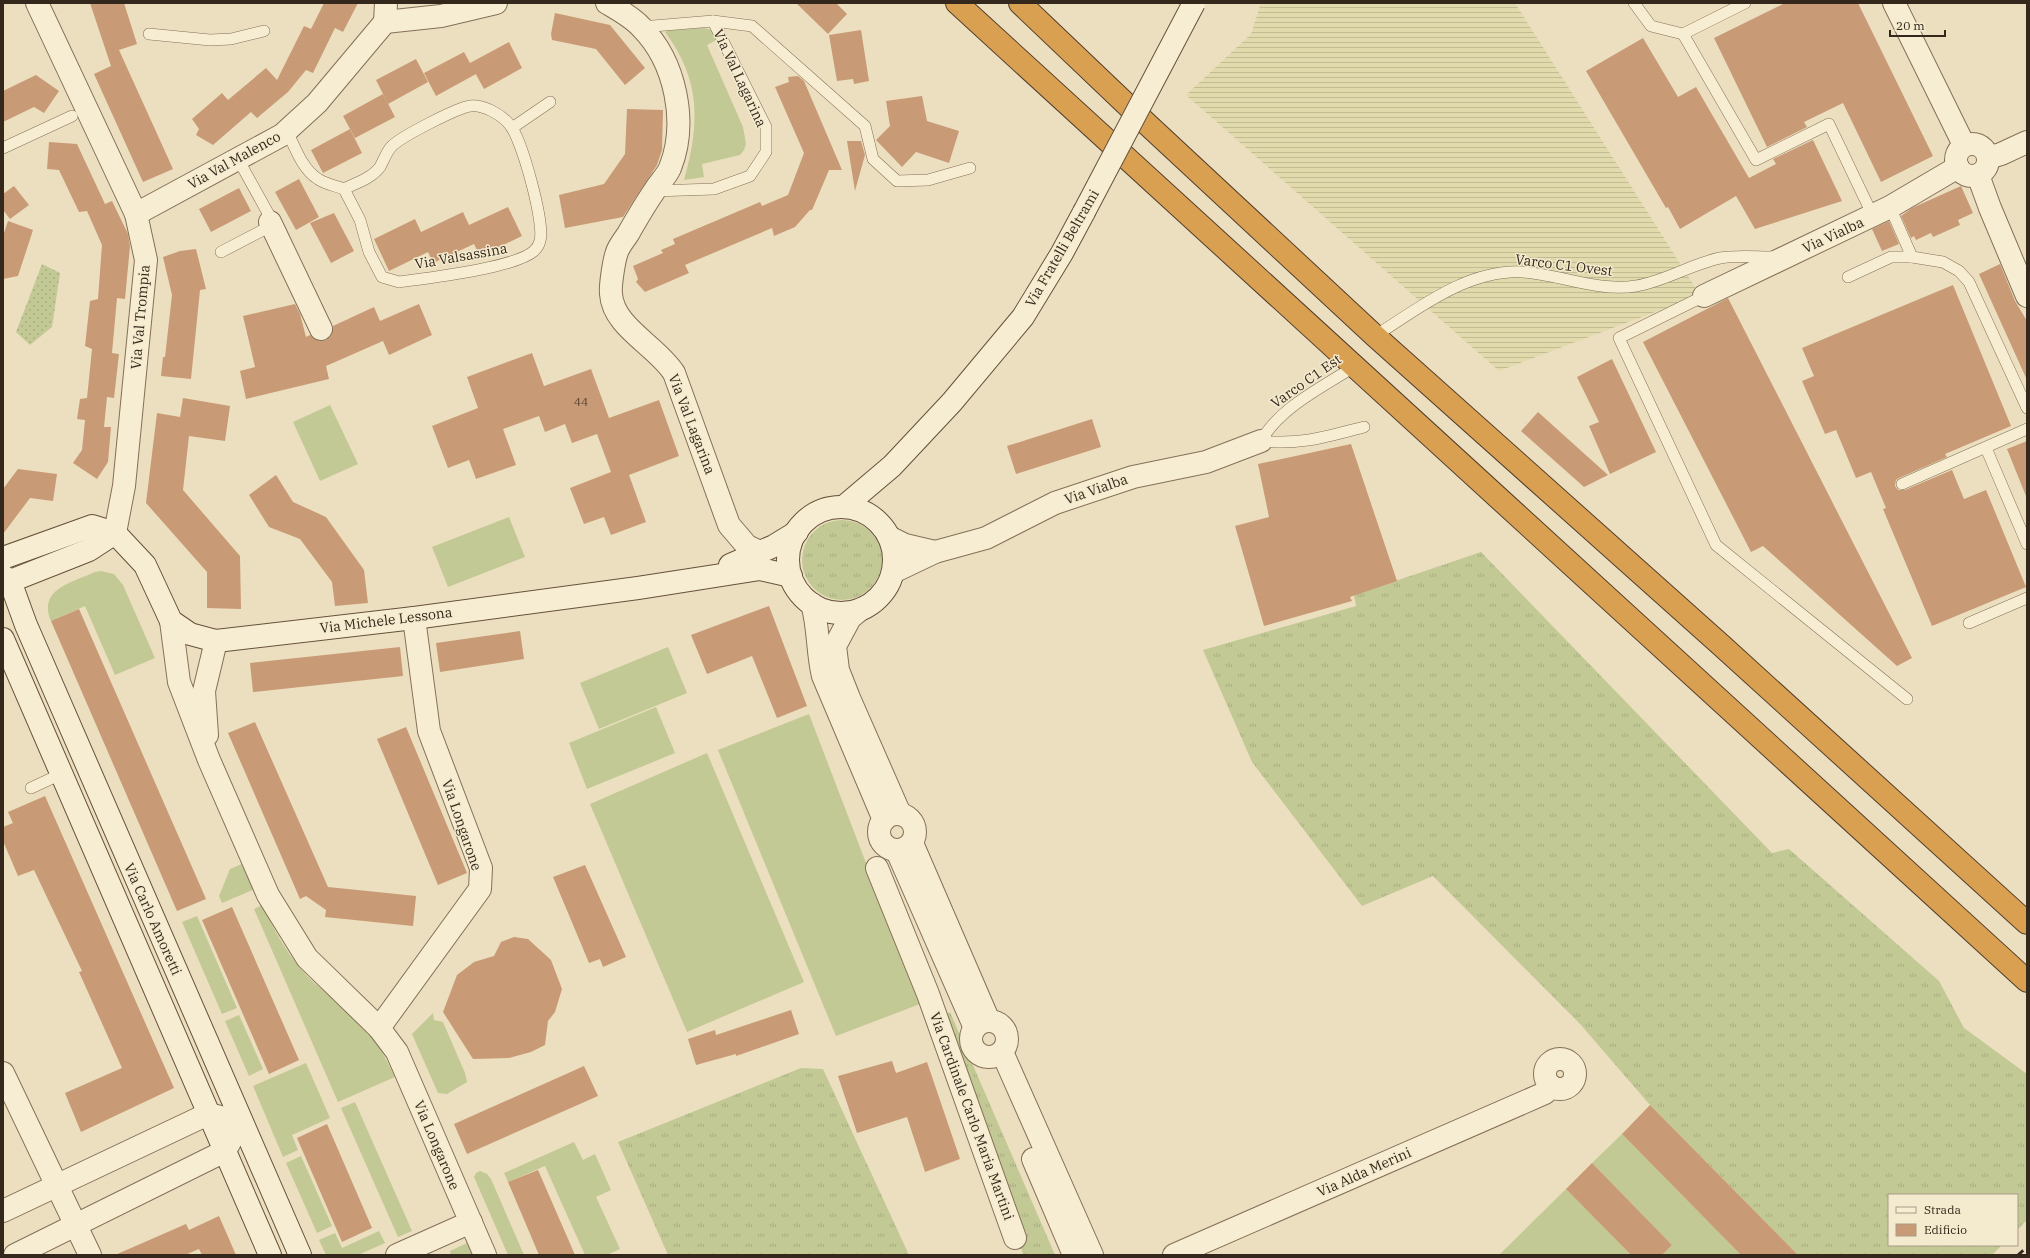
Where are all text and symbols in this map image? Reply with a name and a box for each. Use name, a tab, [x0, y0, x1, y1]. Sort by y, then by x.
scale bar	[1890, 12, 1945, 38]
text: 20 m	[1896, 18, 1925, 33]
street label: Via Val Lagarina	[709, 26, 771, 130]
street label: Via Val Malenco	[184, 127, 284, 193]
street label: Via Fratelli Beltrami	[1021, 186, 1103, 310]
street label: Via Vialba	[1799, 213, 1867, 257]
street label: Via Valsassina	[413, 239, 509, 273]
street label: Varco C1 Ovest	[1514, 250, 1614, 280]
street label: Via Val Trompia	[126, 264, 154, 370]
street label: Varco C1 Est	[1267, 350, 1345, 412]
street label: Via Val Lagarina	[665, 371, 720, 477]
house number: 44	[574, 394, 588, 409]
street label: Via Vialba	[1062, 470, 1130, 508]
street label: Via Michele Lessona	[319, 603, 454, 637]
street label: Via Longarone	[438, 777, 486, 873]
street label: Via Carlo Amoretti	[120, 860, 186, 978]
street label: Via Cardinale Carlo Maria Martini	[926, 1010, 1018, 1222]
street label: Via Longarone	[410, 1098, 464, 1192]
street label: Via Alda Merini	[1314, 1143, 1414, 1201]
legend	[1888, 1194, 2018, 1246]
text: Strada	[1924, 1202, 1961, 1217]
text: Edificio	[1924, 1222, 1967, 1237]

